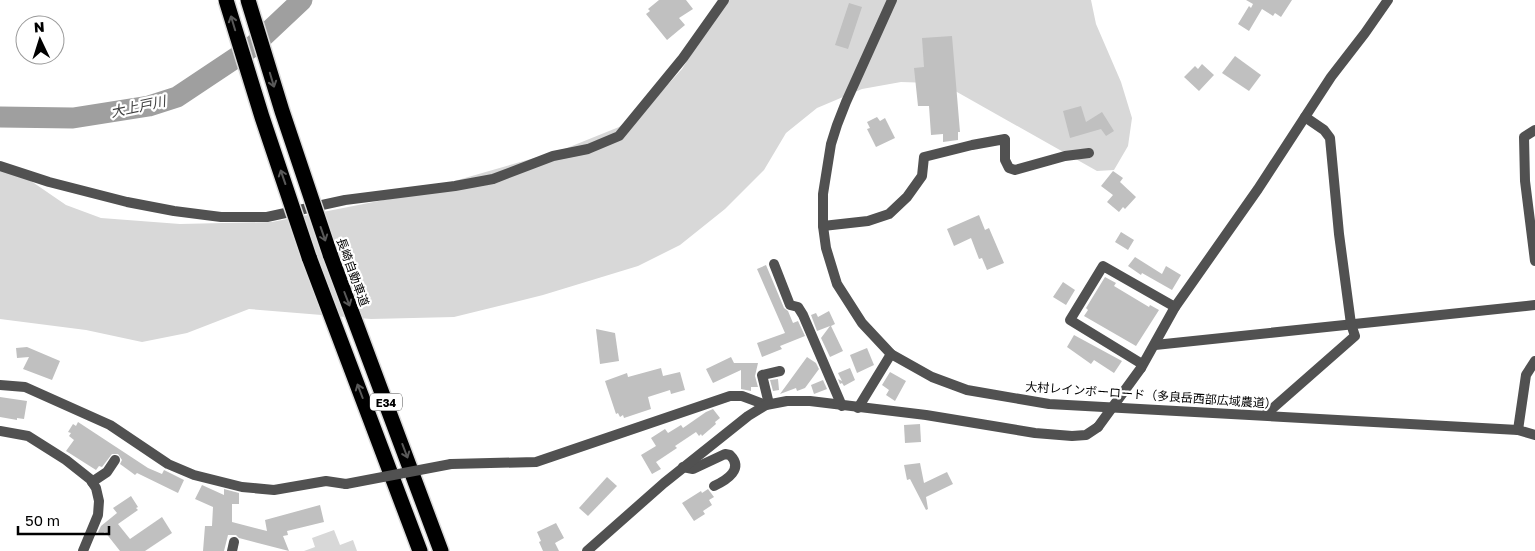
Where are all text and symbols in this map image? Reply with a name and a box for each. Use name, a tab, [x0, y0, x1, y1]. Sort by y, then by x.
north arrow	[15, 15, 65, 65]
one-way arrow	[228, 15, 237, 31]
text: N	[33, 18, 45, 35]
one-way arrow	[268, 72, 278, 88]
water label: 大上戸川	[109, 91, 169, 120]
one-way arrow	[277, 170, 287, 186]
one-way arrow	[319, 226, 329, 242]
street label: 長崎自動車道	[334, 236, 372, 308]
one-way arrow	[343, 291, 352, 307]
street label: 大村レインボーロード（多良岳西部広域農道）	[1025, 379, 1277, 411]
one-way arrow	[355, 383, 364, 399]
road number: E34	[370, 394, 402, 411]
one-way arrow	[401, 443, 410, 459]
scale bar	[18, 504, 109, 536]
text: 50 m	[25, 511, 60, 529]

